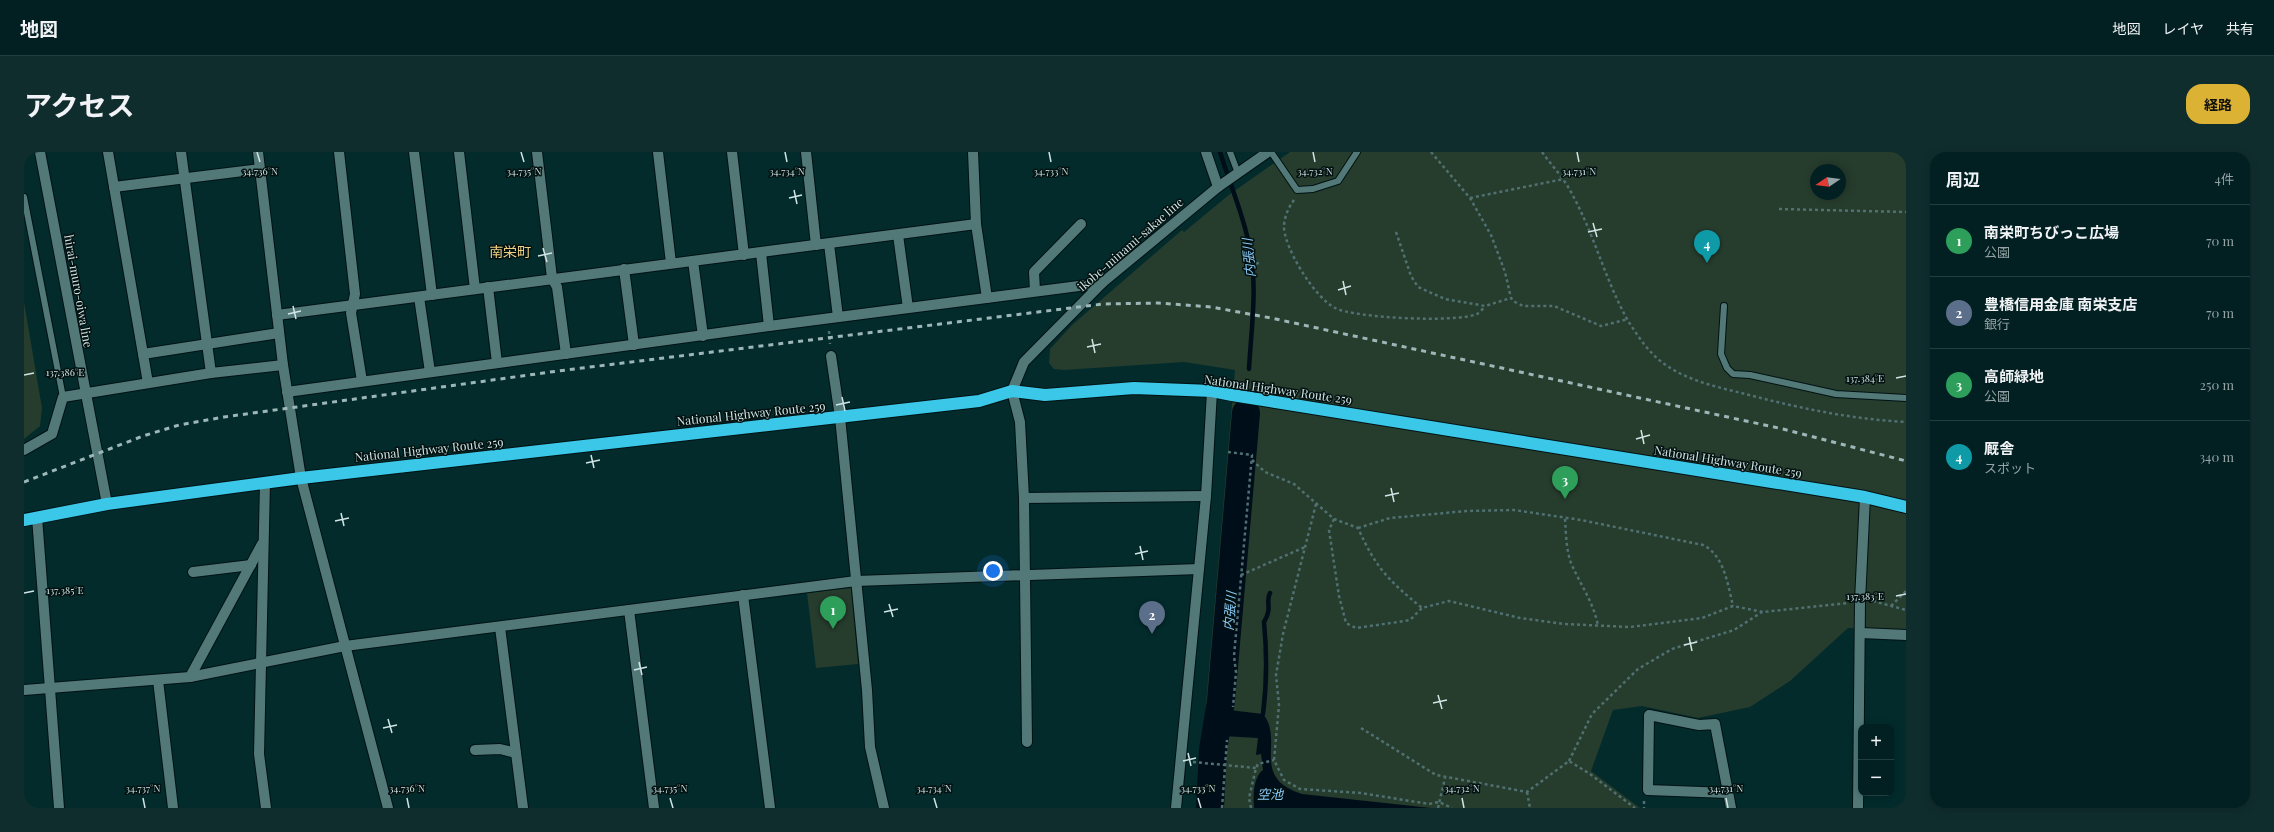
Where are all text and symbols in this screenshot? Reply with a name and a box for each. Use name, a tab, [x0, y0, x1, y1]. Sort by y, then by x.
text: 地図	[20, 15, 58, 41]
text: 地図	[2112, 19, 2140, 38]
text: レイヤ	[2162, 19, 2204, 38]
text: 共有	[2226, 19, 2254, 38]
button: 経路	[2186, 84, 2250, 124]
text: アクセス	[24, 86, 135, 123]
text: 34.736°N	[242, 164, 278, 178]
text: 34.735°N	[507, 164, 541, 178]
text: 34.734°N	[769, 164, 805, 178]
text: 34.733°N	[1033, 164, 1069, 178]
text: 34.732°N	[1297, 164, 1333, 178]
text: 34.731°N	[1562, 164, 1596, 178]
north arrow	[1810, 164, 1846, 200]
text: 周辺	[1946, 168, 1980, 190]
text: 4件	[2215, 170, 2234, 187]
street label: ikobe-minami-sakae line	[1074, 194, 1186, 294]
text: 南栄町ちびっこ広場	[1984, 222, 2119, 242]
pin: 4	[1694, 230, 1720, 263]
text: 1	[1957, 232, 1961, 249]
text: 70 m	[2206, 232, 2234, 249]
street label: hirai-muro-oiwa line	[61, 233, 97, 349]
water label: 内張川	[1238, 236, 1258, 278]
district label: 南栄町	[489, 242, 531, 261]
text: 公園	[1984, 243, 2010, 260]
text: 豊橋信用金庫 南栄支店	[1984, 294, 2138, 314]
text: 2	[1956, 304, 1962, 321]
text: 70 m	[2206, 304, 2234, 321]
text: 銀行	[1984, 315, 2010, 332]
text: 137.386°E	[46, 365, 84, 379]
text: 高師緑地	[1984, 366, 2044, 386]
street label: National Highway Route 259	[1203, 371, 1353, 407]
text: 137.384°E	[1846, 371, 1884, 385]
text: 3	[1956, 376, 1962, 393]
text: 250 m	[2200, 376, 2234, 393]
text: 公園	[1984, 387, 2010, 404]
street label: National Highway Route 259	[676, 397, 826, 429]
street label: National Highway Route 259	[354, 433, 504, 465]
text: 厩舎	[1984, 438, 2014, 458]
street label: National Highway Route 259	[1653, 441, 1803, 481]
text: 4	[1956, 448, 1962, 465]
text: 340 m	[2199, 448, 2234, 465]
text: スポット	[1984, 459, 2036, 476]
pin: 3	[1552, 466, 1578, 499]
your location	[983, 561, 1003, 581]
text: 137.385°E	[46, 583, 84, 597]
water label: 内張川	[1219, 589, 1239, 631]
text: 137.383°E	[1846, 589, 1884, 603]
pin: 1	[820, 596, 846, 629]
pin: 2	[1139, 601, 1165, 634]
map controls	[1858, 724, 1894, 796]
button: +	[1858, 724, 1894, 760]
button: −	[1858, 760, 1894, 796]
text: 34.737°N	[126, 781, 161, 795]
text: 34.736°N	[389, 781, 425, 795]
text: 34.735°N	[653, 781, 687, 795]
text: 34.734°N	[916, 781, 952, 795]
text: 34.733°N	[1180, 781, 1216, 795]
text: 34.732°N	[1444, 781, 1480, 795]
text: 34.731°N	[1709, 781, 1743, 795]
water label: 空池	[1257, 785, 1285, 802]

